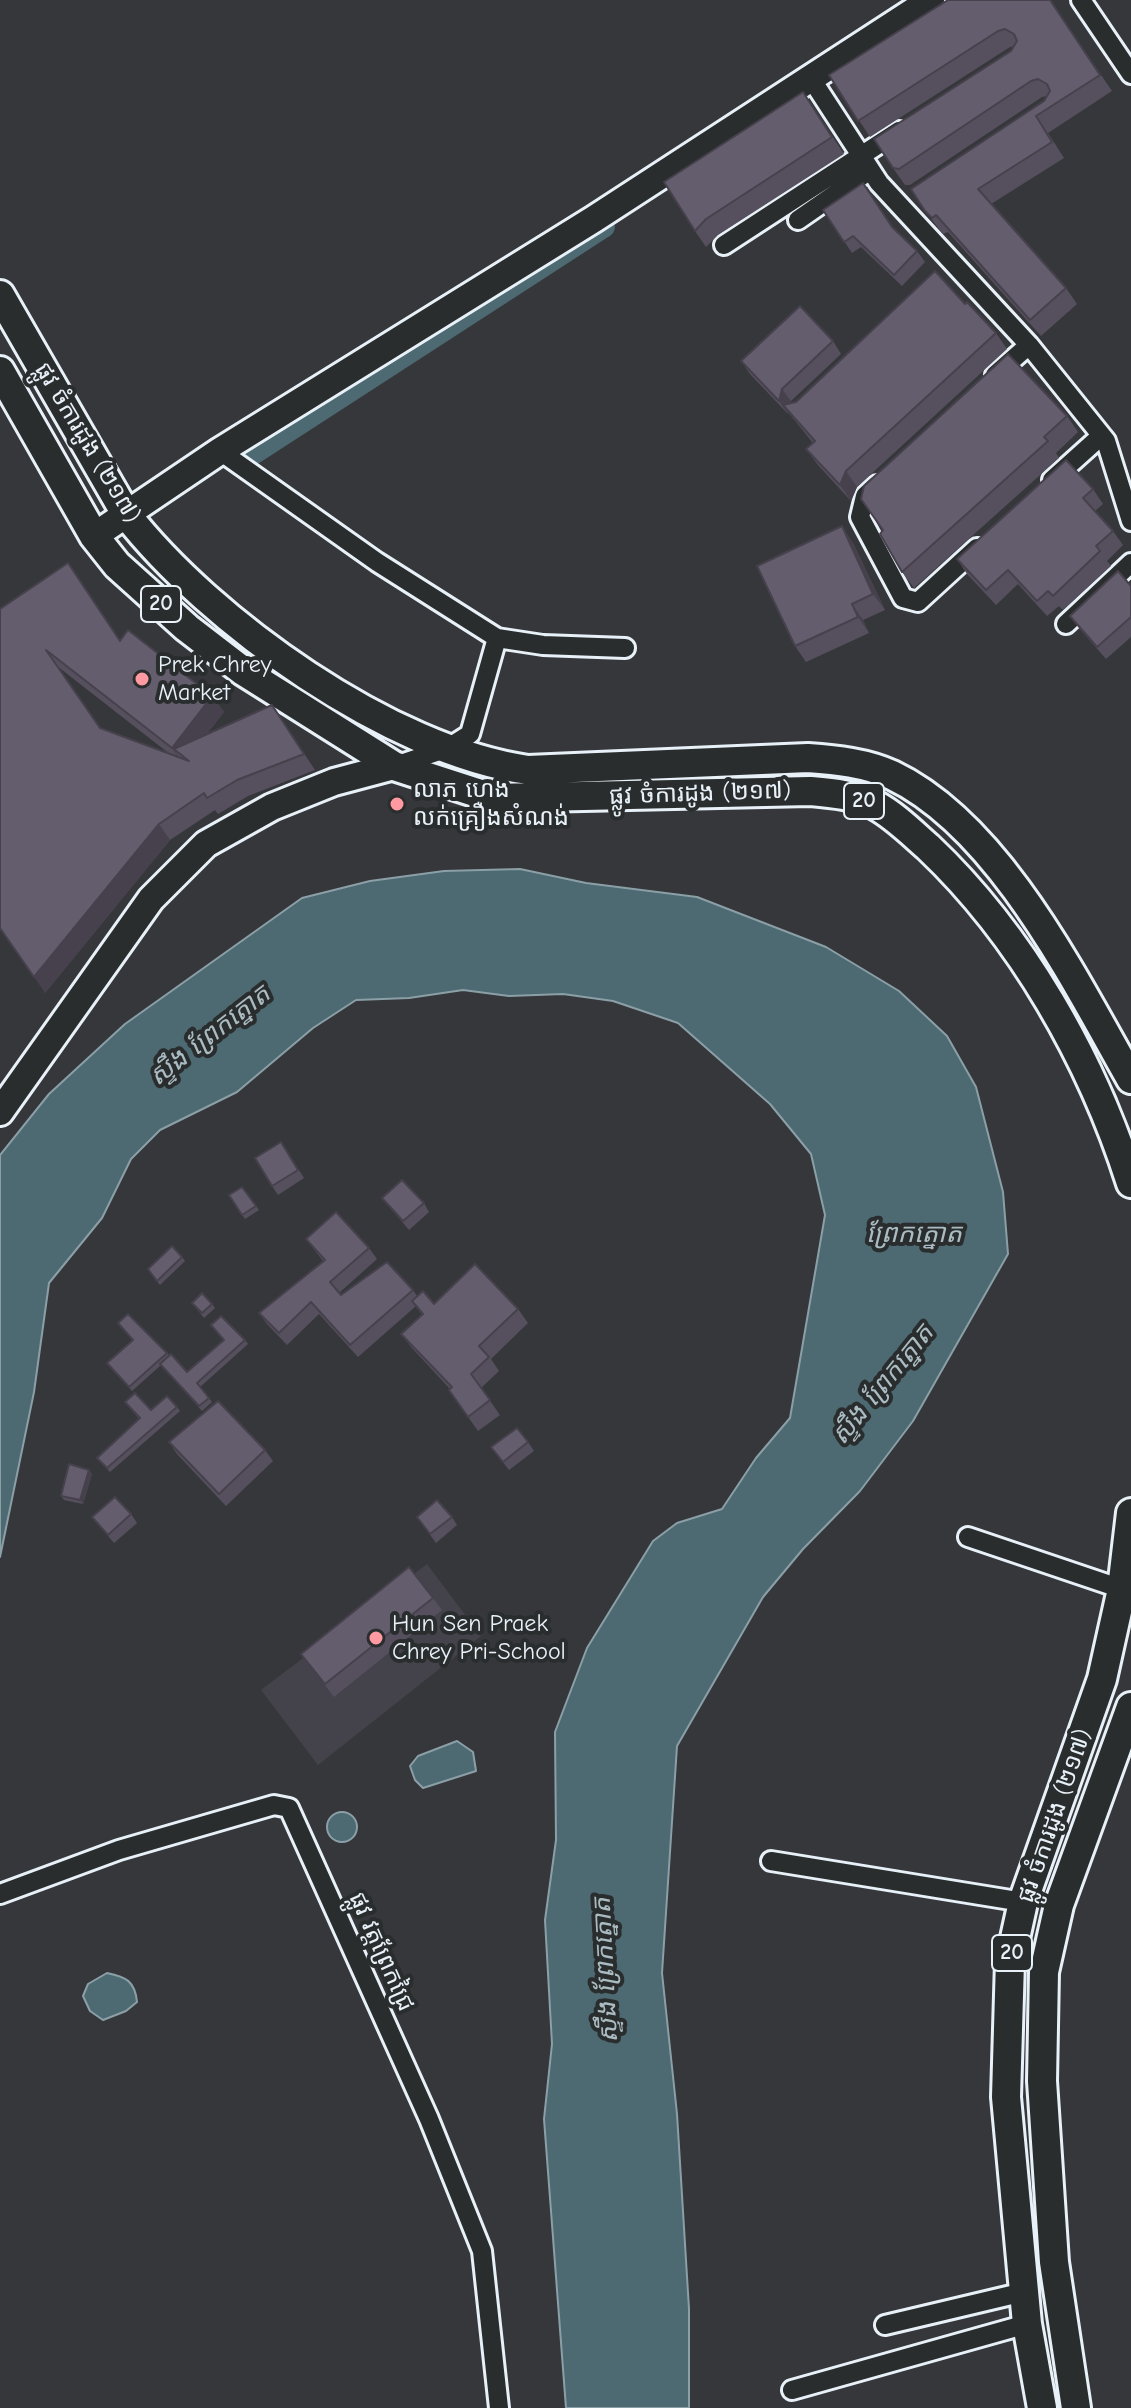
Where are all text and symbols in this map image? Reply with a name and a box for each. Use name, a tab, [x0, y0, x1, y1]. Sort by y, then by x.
street label: ផ្លូវ ចំការដូង (២១៧)	[28, 358, 146, 528]
road number: 20	[141, 586, 181, 622]
place label: Prek Chrey Market	[158, 651, 272, 707]
marker: Prek Chrey Market	[133, 670, 151, 688]
place label: លាភ ហេង លក់គ្រឿងសំណង់	[413, 776, 569, 832]
street label: ផ្លូវ ចំការដូង (២១៧)	[609, 776, 791, 812]
road number: 20	[844, 783, 884, 819]
marker: លាភ ហេង លក់គ្រឿងសំណង់	[388, 795, 406, 813]
water label: ស្ទឹង ព្រែកត្នោត	[143, 979, 277, 1093]
water label: ព្រែកត្នោត	[866, 1219, 962, 1251]
water label: ស្ទឹង ព្រែកត្នោត	[825, 1319, 941, 1451]
place label: Hun Sen Praek Chrey Pri-School	[392, 1610, 566, 1666]
marker: Hun Sen Praek Chrey Pri-School	[367, 1629, 385, 1647]
street label: ផ្លូវ ចំការដូង (២១៧)	[1012, 1725, 1098, 1907]
street label: ផ្លូវ វត្តព្រែកជ្រៃ	[342, 1888, 420, 2016]
water label: ស្ទឹង ព្រែកត្នោត	[587, 1897, 625, 2043]
road number: 20	[992, 1935, 1032, 1971]

